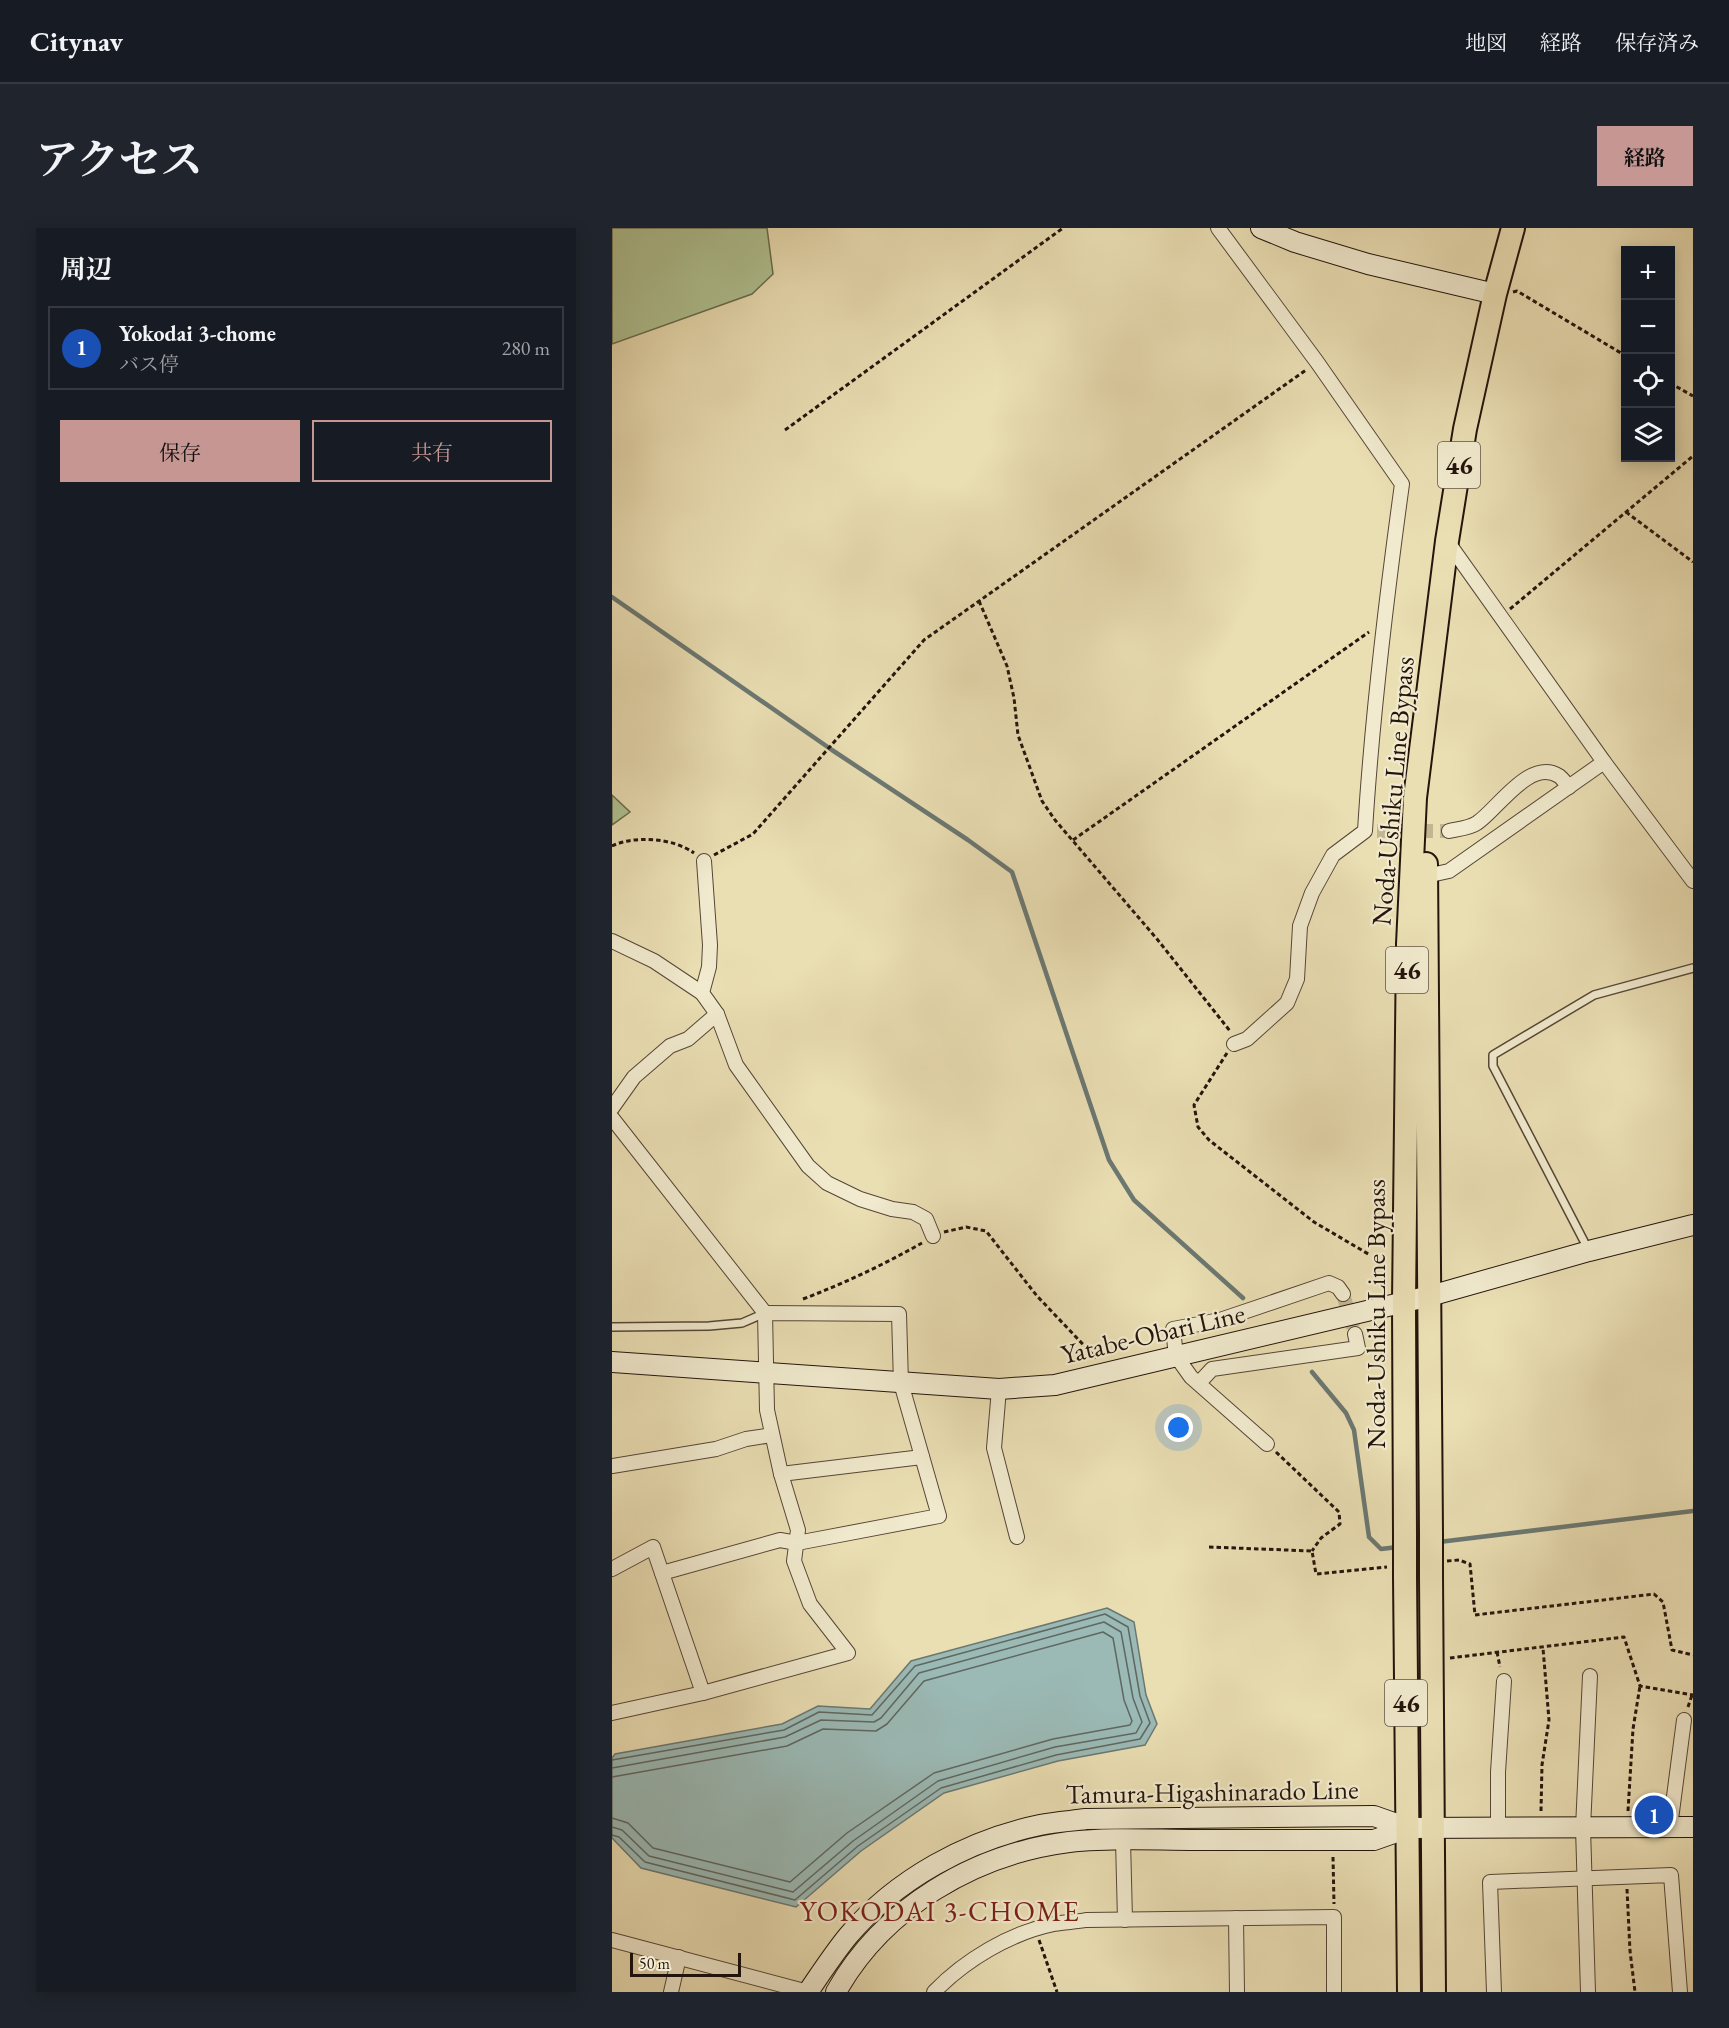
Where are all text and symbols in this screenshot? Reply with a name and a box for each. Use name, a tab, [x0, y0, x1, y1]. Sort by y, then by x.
text: Citynav	[30, 23, 123, 59]
text: 地図	[1465, 29, 1507, 56]
text: 経路	[1540, 29, 1582, 56]
text: 保存済み	[1615, 29, 1699, 56]
button: 経路	[1597, 126, 1693, 186]
text: アクセス	[36, 132, 203, 187]
map controls	[1621, 246, 1675, 462]
button: +	[1621, 246, 1675, 300]
text: 周辺	[60, 252, 112, 286]
button: −	[1621, 300, 1675, 354]
text: Yokodai 3-chome	[119, 319, 276, 348]
text: 1	[76, 335, 87, 361]
text: 280 m	[502, 335, 550, 361]
text: バス停	[119, 351, 179, 377]
button: locate	[1621, 354, 1675, 408]
button: layers	[1621, 408, 1675, 462]
button: 保存	[60, 420, 300, 482]
button: 共有	[312, 420, 552, 482]
road number: 46	[1438, 442, 1480, 488]
street label: Noda-Ushiku Line Bypass	[1363, 655, 1422, 927]
road number: 46	[1386, 947, 1428, 993]
street label: Noda-Ushiku Line Bypass	[1358, 1179, 1393, 1449]
street label: Yatabe-Obari Line	[1057, 1295, 1248, 1372]
your location	[1164, 1413, 1193, 1442]
road number: 46	[1385, 1680, 1427, 1726]
street label: Tamura-Higashinarado Line	[1065, 1771, 1359, 1812]
pin: 1	[1634, 1792, 1674, 1838]
district label: YOKODAI 3-CHOME	[800, 1893, 1080, 1929]
scale bar	[630, 1950, 741, 1978]
text: 50 m	[639, 1953, 670, 1974]

